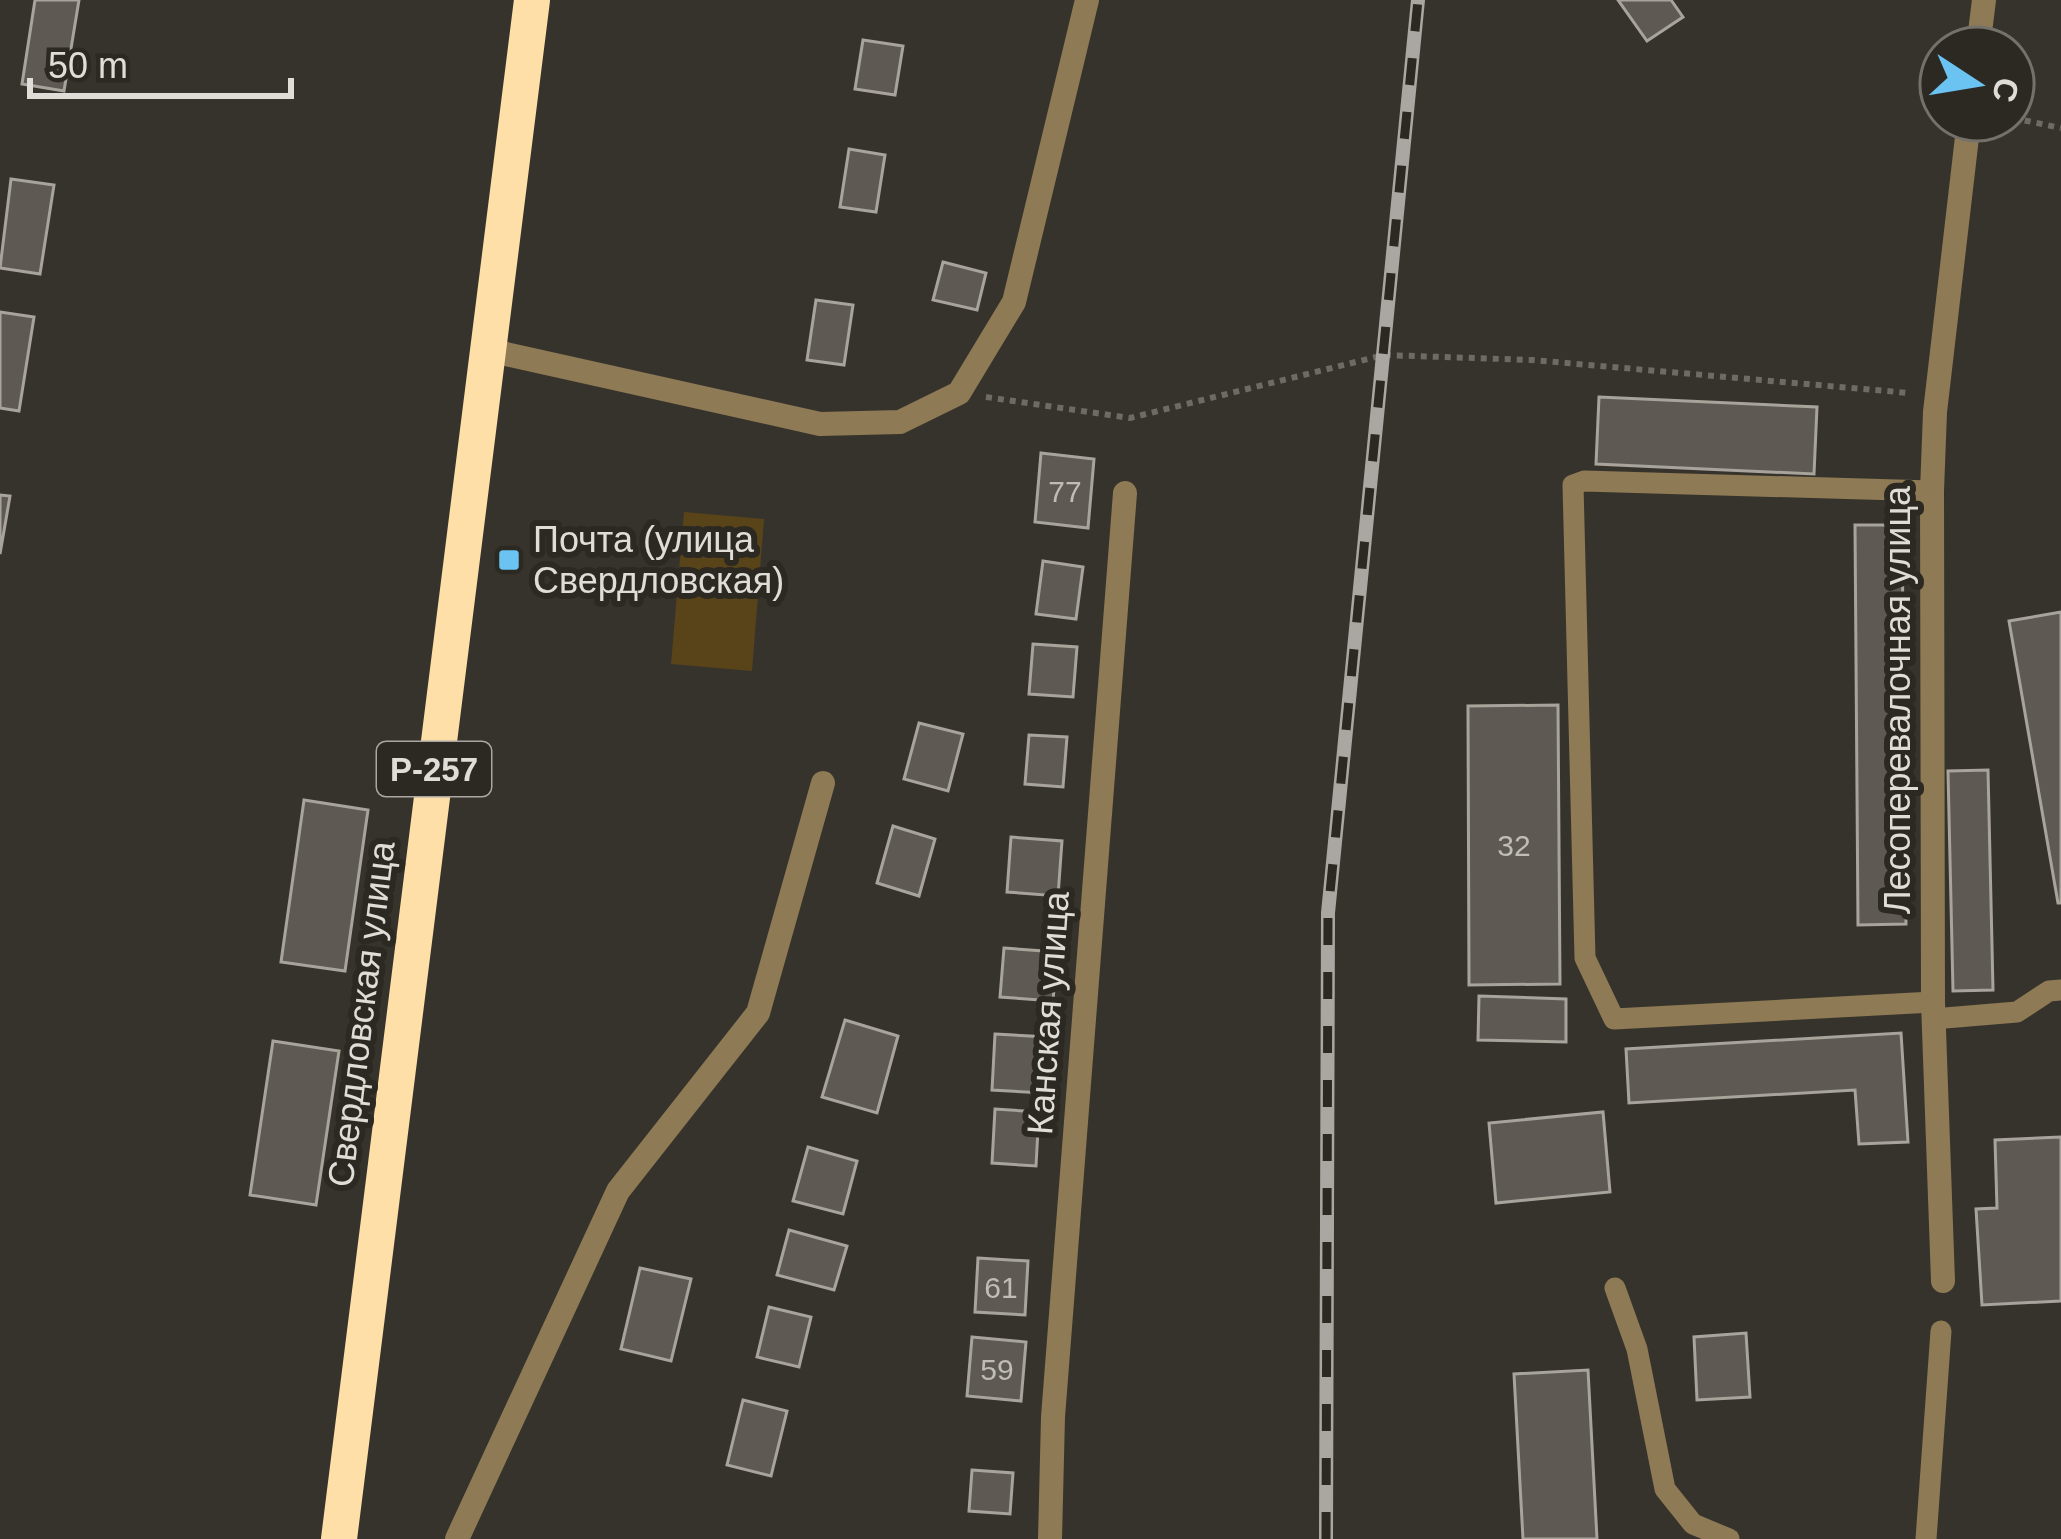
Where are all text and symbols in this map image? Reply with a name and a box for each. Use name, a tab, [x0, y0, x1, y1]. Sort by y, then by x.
scale bar	[30, 24, 291, 98]
north arrow	[1917, 24, 2037, 144]
text: 50 m	[48, 45, 128, 86]
text: С	[1985, 75, 2026, 106]
house number: 77	[1048, 475, 1082, 508]
street label: Лесоперевалочная улица	[1877, 485, 1918, 914]
place label: Почта (улица Свердловская)	[533, 519, 784, 601]
marker: Почта (улица Свердловская)	[496, 547, 522, 573]
road number: Р-257	[377, 742, 491, 796]
house number: 32	[1497, 829, 1531, 862]
street label: Свердловская улица	[319, 838, 403, 1189]
street label: Канская улица	[1019, 889, 1077, 1136]
house number: 61	[984, 1271, 1018, 1304]
house number: 59	[980, 1353, 1014, 1386]

